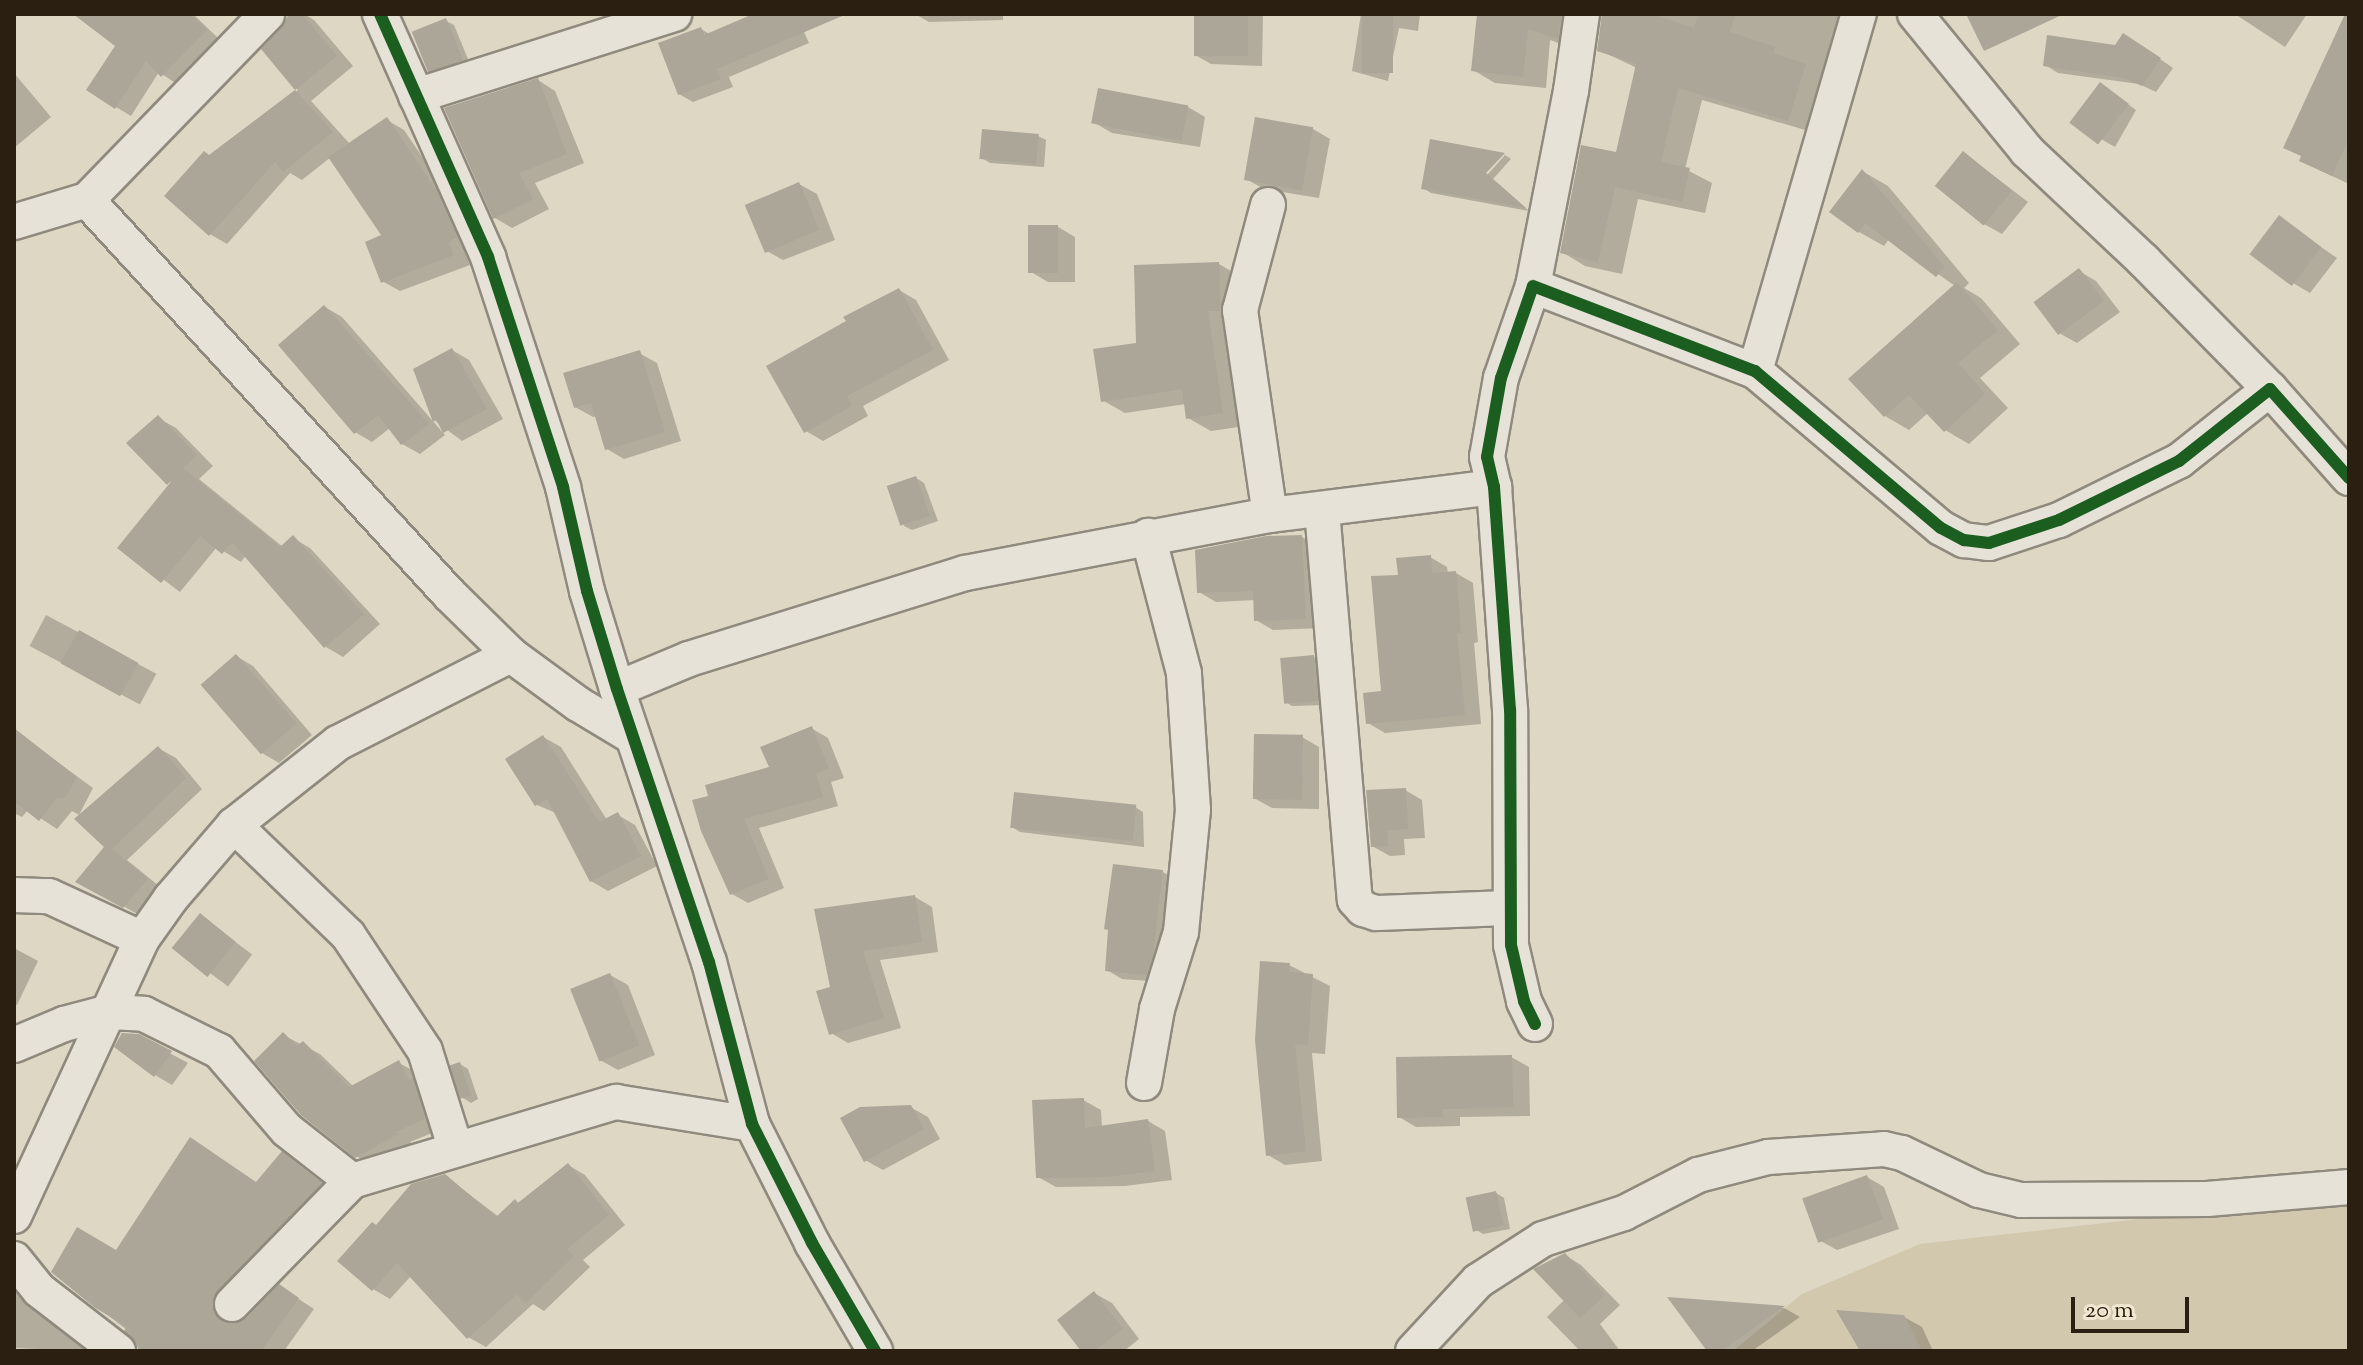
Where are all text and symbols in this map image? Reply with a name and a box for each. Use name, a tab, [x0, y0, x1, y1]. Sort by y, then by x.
scale bar	[2075, 1281, 2193, 1331]
text: 20 m	[2085, 1294, 2134, 1328]

